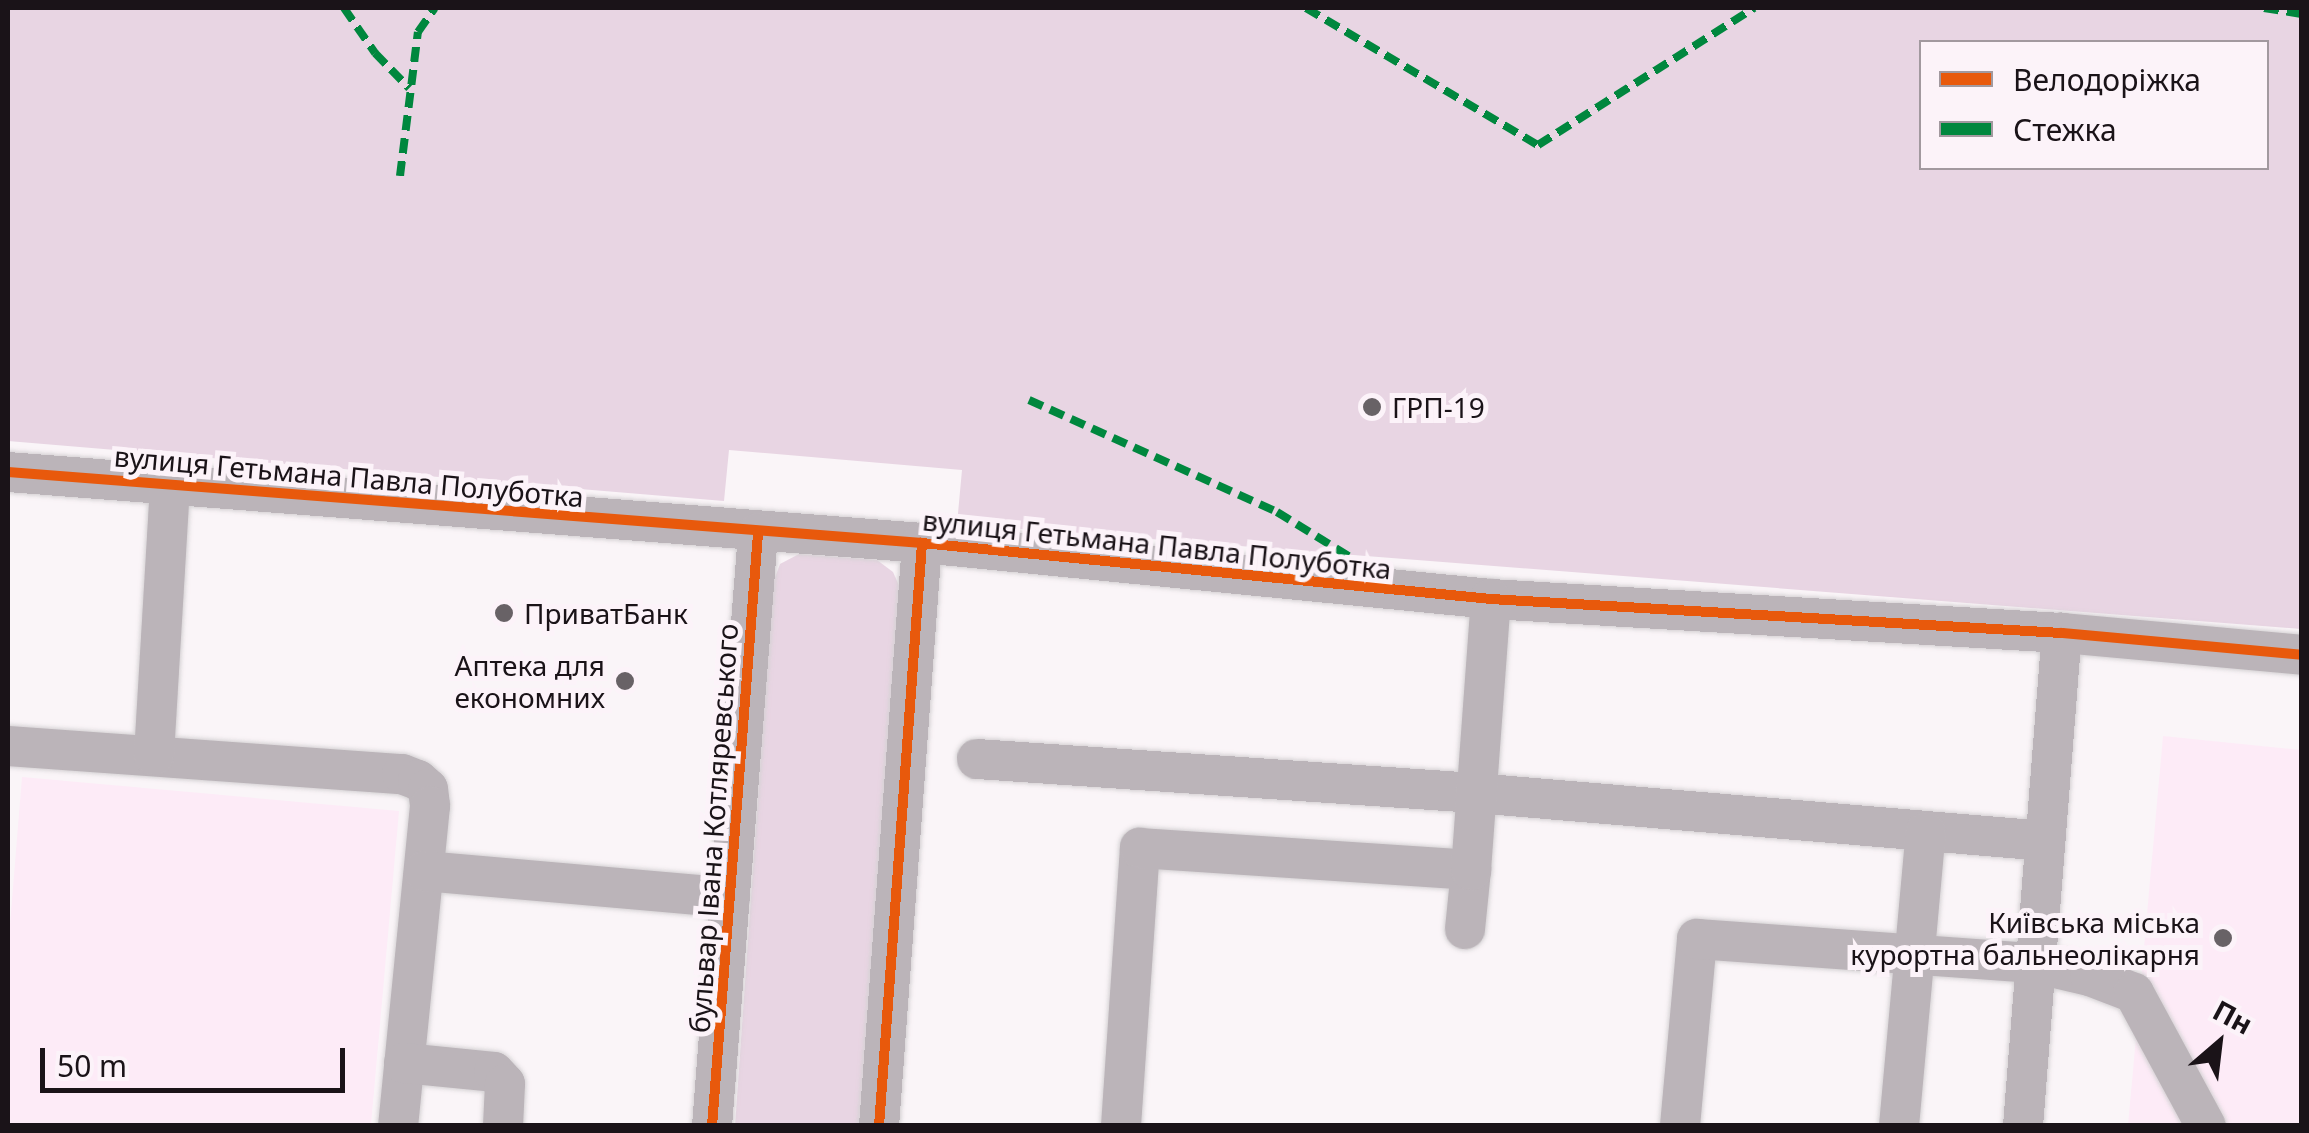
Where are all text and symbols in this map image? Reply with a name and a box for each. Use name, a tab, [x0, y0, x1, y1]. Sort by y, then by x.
legend	[1919, 40, 2269, 170]
text: Велодоріжка	[2013, 59, 2201, 100]
text: Стежка	[2013, 109, 2117, 150]
place label: ГРП-19	[1392, 390, 1485, 424]
marker: ГРП-19	[1361, 396, 1383, 418]
street label: вулиця Гетьмана Павла Полуботка	[113, 439, 585, 513]
street label: вулиця Гетьмана Павла Полуботка	[921, 503, 1393, 585]
place label: ПриватБанк	[524, 596, 688, 630]
marker: ПриватБанк	[493, 602, 515, 624]
street label: бульвар Івана Котляревського	[682, 622, 744, 1034]
place label: Аптека для економних	[454, 648, 605, 714]
marker: Аптека для економних	[614, 670, 636, 692]
place label: Київська міська курортна бальнеолікарня	[1850, 905, 2200, 971]
marker: Київська міська курортна бальнеолікарня	[2210, 925, 2236, 951]
text: Пн	[2207, 990, 2260, 1043]
north arrow	[2169, 993, 2269, 1093]
scale bar	[45, 1028, 350, 1090]
text: 50 m	[57, 1045, 127, 1086]

